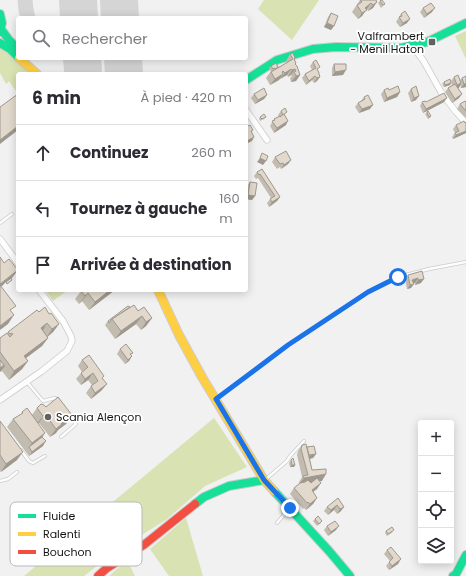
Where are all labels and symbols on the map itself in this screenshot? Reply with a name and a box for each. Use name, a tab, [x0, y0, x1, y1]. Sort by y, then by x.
place label: Valframbert - Menil Haton	[350, 28, 424, 57]
marker: Valframbert - Menil Haton	[427, 37, 437, 47]
route start	[389, 268, 407, 286]
place label: Scania Alençon	[56, 409, 141, 425]
marker: Scania Alençon	[43, 412, 53, 422]
route end	[281, 499, 299, 517]
legend	[10, 502, 142, 566]
text: Fluide	[43, 508, 75, 524]
text: Ralenti	[43, 526, 81, 542]
text: Bouchon	[43, 544, 92, 560]

